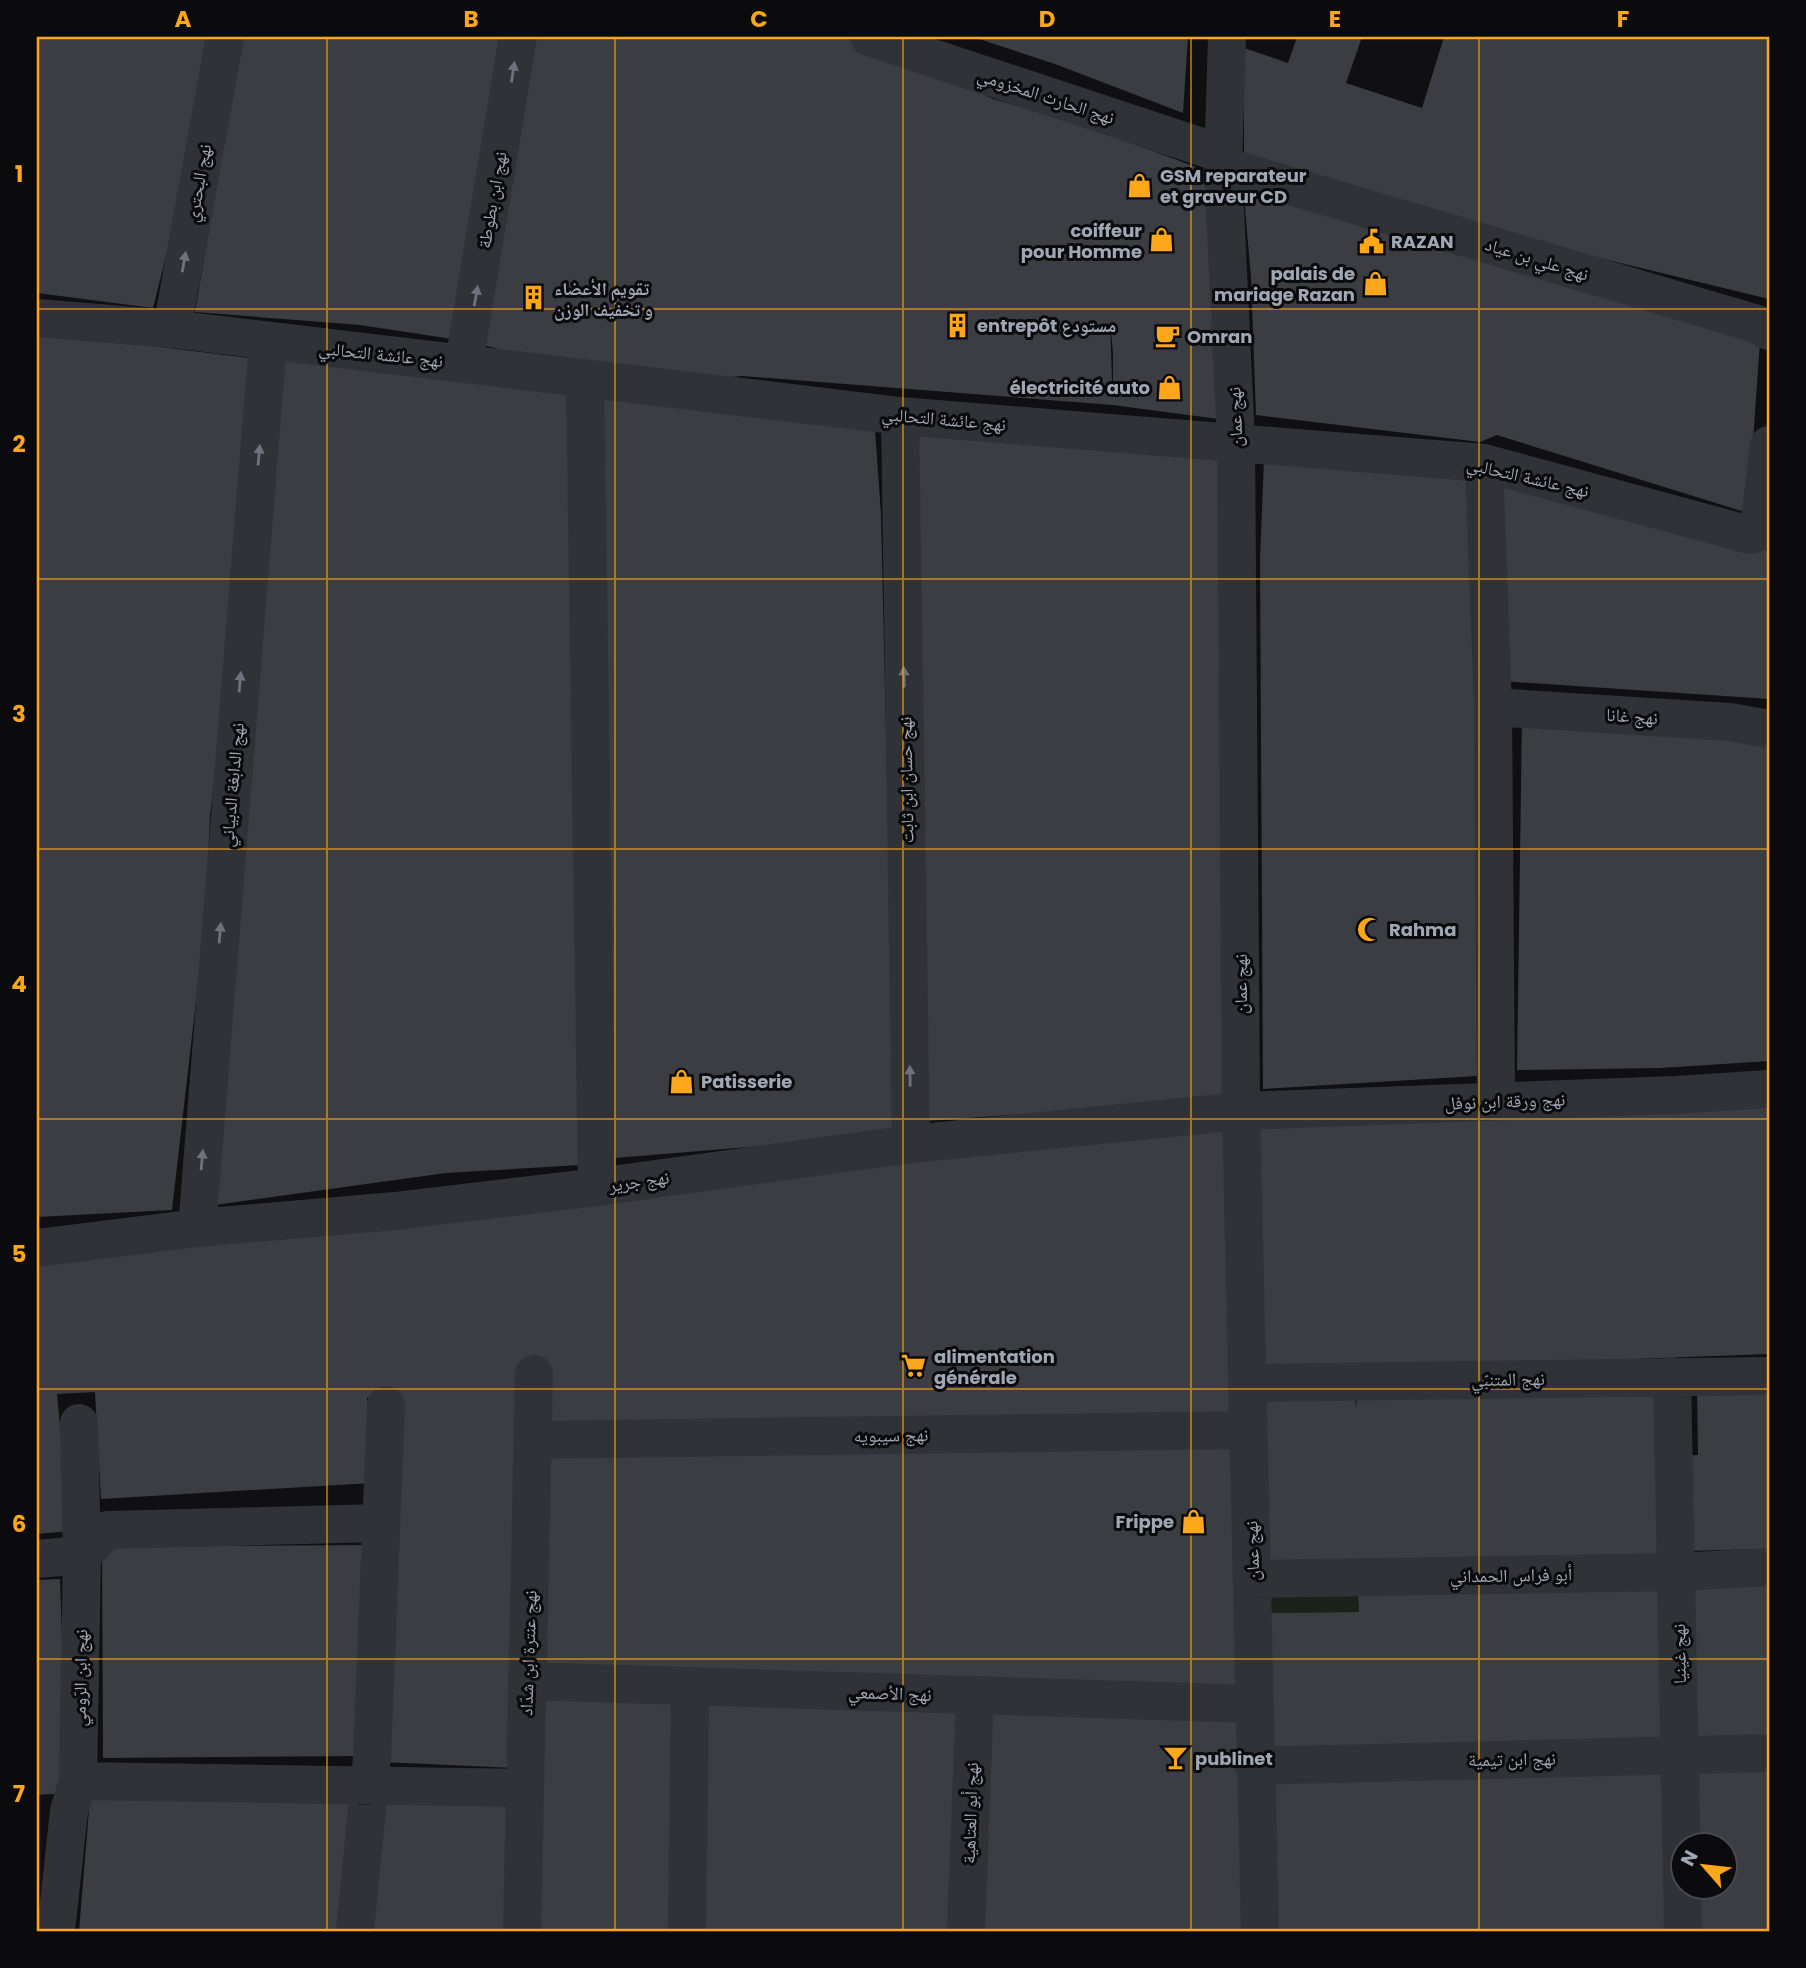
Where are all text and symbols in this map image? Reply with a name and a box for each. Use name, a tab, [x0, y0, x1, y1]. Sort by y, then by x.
text: A	[175, 3, 192, 35]
text: B	[463, 3, 479, 35]
text: C	[750, 3, 768, 35]
text: D	[1039, 3, 1055, 35]
text: E	[1329, 3, 1341, 35]
text: F	[1617, 3, 1629, 35]
one-way arrow	[508, 61, 519, 83]
street label: نهج الحارث المخزومي	[973, 62, 1118, 132]
street label: نهج البحتري	[179, 142, 220, 224]
street label: نهج ابن بطوطة	[471, 150, 513, 250]
text: 1	[15, 158, 23, 190]
place label: GSM reparateur et graveur CD	[1160, 163, 1307, 209]
shop icon: GSM reparateur et graveur CD	[1126, 171, 1154, 199]
place label: coiffeur pour Homme	[1021, 218, 1142, 264]
shop icon: coiffeur pour Homme	[1148, 226, 1176, 254]
public building icon: RAZAN	[1357, 227, 1385, 255]
place label: RAZAN	[1391, 229, 1454, 254]
street label: نهج علي بن عياد	[1481, 231, 1592, 289]
one-way arrow	[179, 251, 190, 273]
place label: palais de mariage Razan	[1214, 261, 1355, 307]
shop icon: palais de mariage Razan	[1361, 269, 1389, 297]
place label: تقويم الأعضاء و تخفيف الوزن	[554, 276, 653, 322]
building icon: تقويم الأعضاء و تخفيف الوزن	[520, 284, 548, 312]
one-way arrow	[471, 285, 482, 307]
building icon: entrepôt مستودع	[943, 311, 971, 339]
place label: entrepôt مستودع	[977, 313, 1116, 338]
cafe icon: Omran	[1153, 322, 1181, 350]
place label: Omran	[1187, 324, 1252, 349]
street label: نهج عائشة التحالبي	[317, 335, 444, 376]
shop icon: électricité auto	[1156, 373, 1184, 401]
place label: électricité auto	[1010, 375, 1150, 400]
street label: نهج عمان	[1221, 386, 1249, 448]
street label: نهج عائشة التحالبي	[881, 401, 1007, 439]
text: 2	[12, 428, 26, 460]
one-way arrow	[254, 444, 265, 466]
street label: نهج عائشة التحالبي	[1464, 451, 1592, 506]
one-way arrow	[898, 665, 910, 687]
one-way arrow	[235, 671, 246, 693]
text: 3	[12, 698, 26, 730]
street label: نهج غانا	[1605, 702, 1659, 730]
street label: نهج حسان ابن ثابت	[892, 716, 920, 844]
street label: نهج الدابغة الدبياني	[214, 722, 252, 848]
mosque icon: Rahma	[1355, 915, 1383, 943]
place label: Rahma	[1389, 917, 1456, 942]
one-way arrow	[215, 922, 226, 944]
street label: نهج عمان	[1228, 954, 1253, 1014]
text: 4	[11, 968, 27, 1000]
one-way arrow	[905, 1064, 916, 1086]
shop icon: Patisserie	[667, 1067, 695, 1095]
place label: Patisserie	[701, 1069, 792, 1094]
street label: نهج ورقة ابن نوفل	[1444, 1086, 1566, 1116]
one-way arrow	[197, 1149, 208, 1171]
street label: نهج جرير	[606, 1164, 671, 1198]
text: 5	[12, 1238, 26, 1270]
place label: alimentation générale	[934, 1344, 1055, 1390]
supermarket icon: alimentation générale	[900, 1352, 928, 1380]
street label: نهج المتنبّي	[1471, 1366, 1545, 1395]
street label: نهج سيبويه	[853, 1422, 929, 1448]
shop icon: Frippe	[1180, 1507, 1208, 1535]
text: 6	[12, 1508, 26, 1540]
place label: Frippe	[1116, 1509, 1174, 1534]
street label: نهج عمان	[1238, 1520, 1266, 1582]
street label: أبو فراس الحمداني	[1450, 1561, 1572, 1591]
street label: نهج عنترة ابن شدّاد	[513, 1590, 543, 1716]
street label: نهج غينيا	[1666, 1624, 1692, 1684]
street label: نهج ابن الرّومي	[67, 1629, 96, 1727]
street label: نهج الأصمعي	[848, 1679, 932, 1710]
bar icon: publinet	[1161, 1744, 1189, 1772]
place label: publinet	[1195, 1746, 1273, 1771]
street label: نهج ابن تيمية	[1468, 1746, 1556, 1772]
street label: نهج أبو العتاهية	[956, 1762, 984, 1864]
text: 7	[13, 1778, 25, 1810]
north arrow	[1670, 1832, 1740, 1902]
text: N	[1674, 1846, 1705, 1871]

